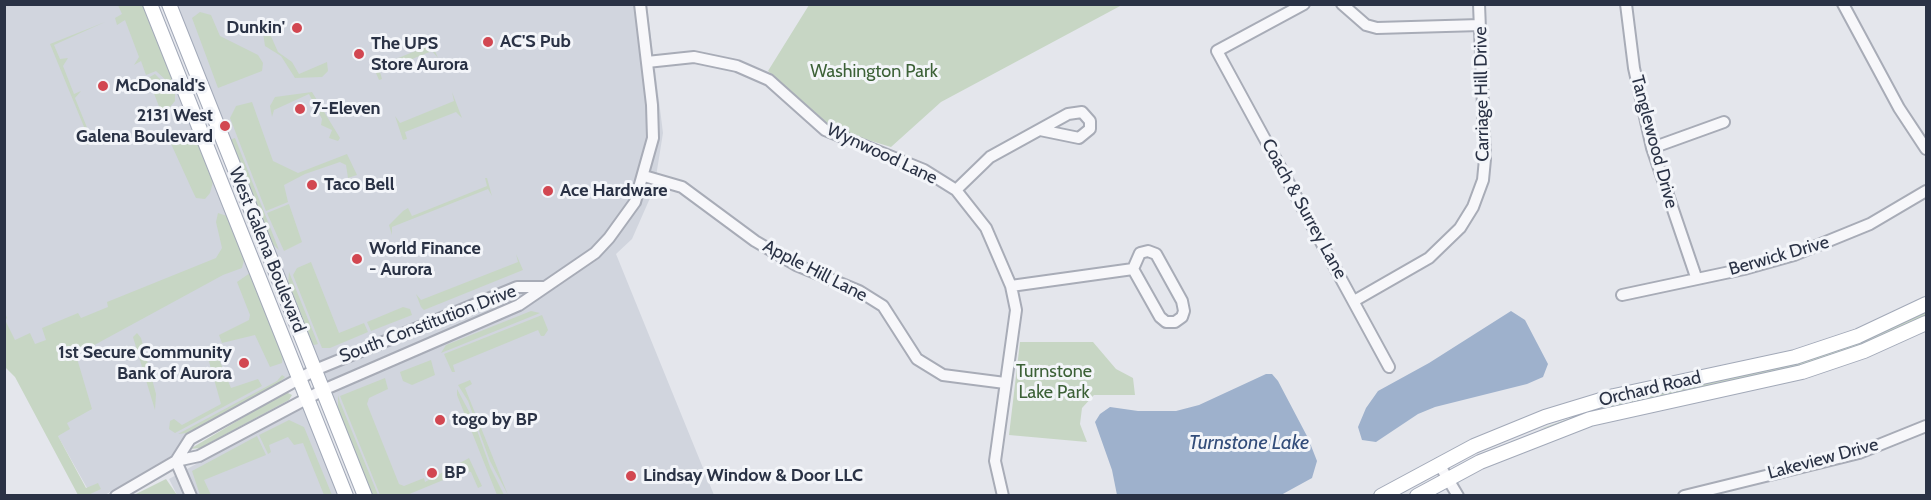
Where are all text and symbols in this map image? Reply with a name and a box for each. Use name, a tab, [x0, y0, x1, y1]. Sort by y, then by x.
place label: Dunkin'	[226, 17, 285, 39]
marker: Dunkin'	[290, 21, 304, 35]
street label: Carriage Hill Drive	[1470, 26, 1494, 162]
place label: AC'S Pub	[500, 31, 571, 53]
place label: The UPS Store Aurora	[371, 33, 469, 76]
marker: AC'S Pub	[481, 35, 495, 49]
marker: The UPS Store Aurora	[352, 47, 366, 61]
park label: Washington Park	[810, 61, 938, 83]
street label: Tanglewood Drive	[1626, 73, 1682, 211]
place label: McDonald's	[115, 75, 205, 97]
marker: McDonald's	[96, 79, 110, 93]
place label: 7-Eleven	[312, 98, 380, 120]
marker: 7-Eleven	[293, 102, 307, 116]
place label: 2131 West Galena Boulevard	[76, 105, 213, 148]
marker: 2131 West Galena Boulevard	[218, 119, 232, 133]
street label: Wynwood Lane	[823, 119, 941, 189]
street label: Coach & Surrey Lane	[1257, 135, 1351, 283]
street label: West Galena Boulevard	[224, 164, 310, 336]
place label: Taco Bell	[324, 174, 394, 196]
marker: Taco Bell	[305, 178, 319, 192]
place label: Ace Hardware	[560, 180, 667, 202]
marker: Ace Hardware	[541, 184, 555, 198]
street label: Berwick Drive	[1726, 231, 1832, 281]
street label: Apple Hill Lane	[759, 235, 871, 307]
place label: World Finance - Aurora	[369, 238, 481, 280]
marker: World Finance - Aurora	[350, 252, 364, 266]
street label: South Constitution Drive	[337, 280, 519, 368]
place label: 1st Secure Community Bank of Aurora	[58, 342, 232, 385]
marker: 1st Secure Community Bank of Aurora	[237, 356, 251, 370]
park label: Turnstone Lake Park	[1016, 361, 1092, 404]
street label: Orchard Road	[1597, 367, 1703, 411]
place label: togo by BP	[452, 409, 537, 431]
marker: togo by BP	[433, 413, 447, 427]
water label: Turnstone Lake	[1189, 431, 1309, 455]
street label: Lakeview Drive	[1765, 434, 1881, 484]
place label: BP	[444, 462, 466, 484]
place label: Lindsay Window & Door LLC	[643, 465, 863, 487]
marker: BP	[425, 466, 439, 480]
marker: Lindsay Window & Door LLC	[624, 469, 638, 483]

